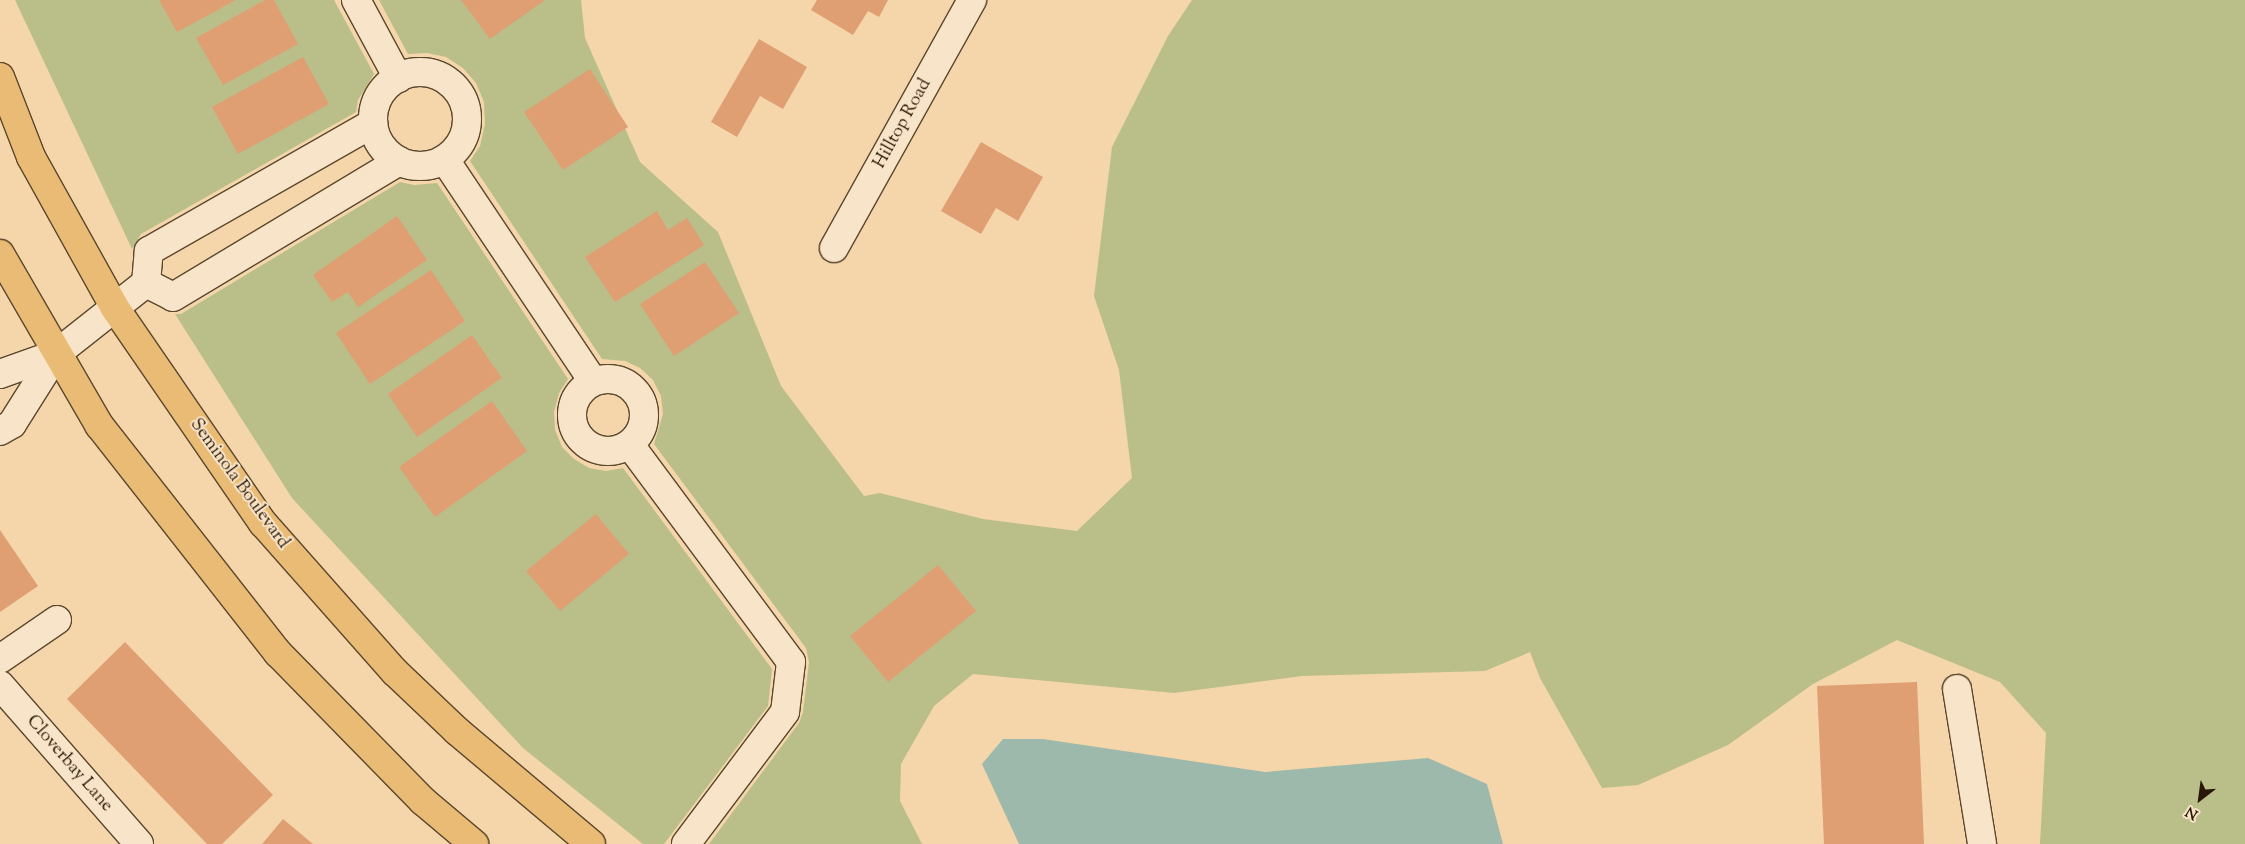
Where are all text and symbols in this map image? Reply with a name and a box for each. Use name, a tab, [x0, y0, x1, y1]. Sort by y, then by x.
street label: Hilltop Road	[869, 75, 937, 173]
street label: Seminola Boulevard	[185, 415, 293, 553]
street label: Cloverbay Lane	[21, 711, 117, 817]
north arrow	[2175, 774, 2225, 824]
text: N	[2183, 801, 2202, 823]

